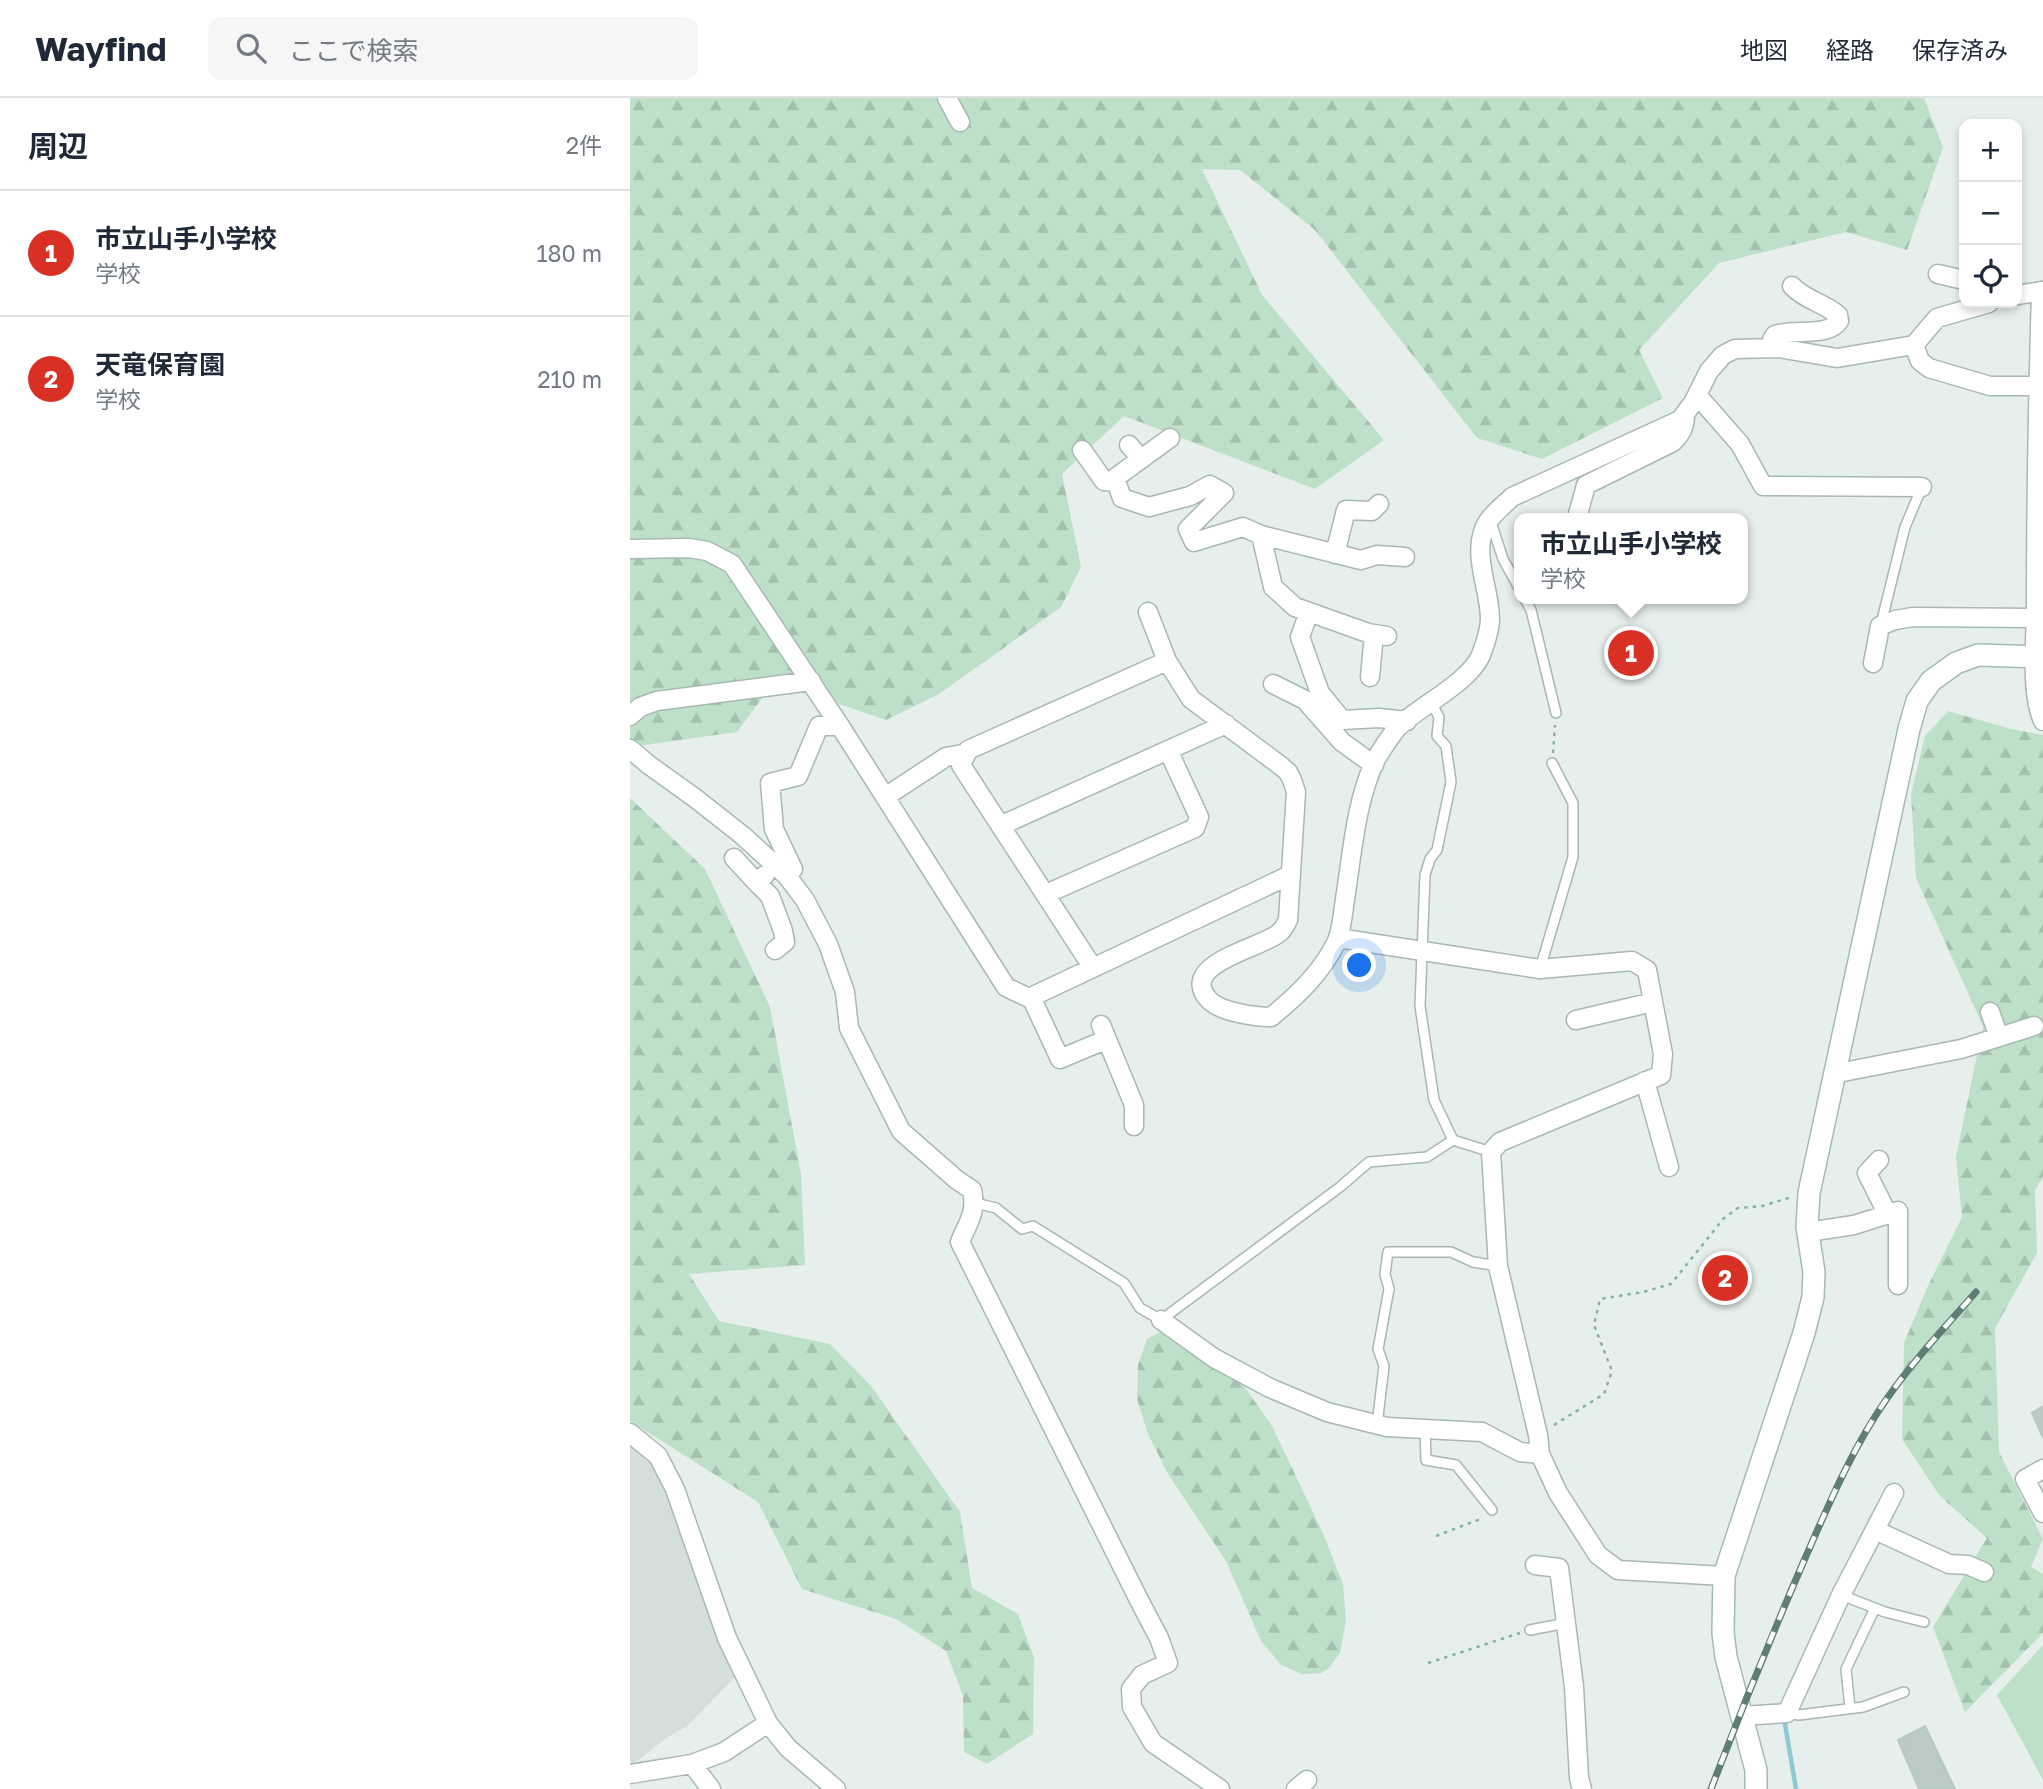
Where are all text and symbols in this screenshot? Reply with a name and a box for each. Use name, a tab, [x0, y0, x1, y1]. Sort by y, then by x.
search box	[208, 17, 698, 80]
text: Wayfind	[35, 29, 166, 68]
icon: search	[232, 29, 270, 67]
text: ここで検索	[288, 35, 418, 66]
text: 地図	[1740, 35, 1788, 64]
text: 経路	[1826, 35, 1874, 64]
text: 保存済み	[1912, 35, 2008, 64]
map controls	[1959, 119, 2022, 308]
button: +	[1959, 119, 2022, 182]
text: 周辺	[28, 128, 88, 164]
text: 2件	[566, 131, 602, 159]
button: −	[1959, 182, 2022, 245]
text: 市立山手小学校	[95, 223, 277, 254]
text: 1	[45, 239, 57, 267]
text: 180 m	[536, 239, 602, 267]
button: locate	[1959, 245, 2022, 308]
text: 学校	[95, 259, 141, 287]
text: 天竜保育園	[95, 349, 225, 380]
text: 2	[44, 365, 58, 393]
text: 210 m	[537, 365, 602, 393]
text: 学校	[95, 385, 141, 413]
popup	[1514, 513, 1748, 604]
text: 市立山手小学校	[1540, 528, 1722, 559]
text: 学校	[1540, 564, 1586, 592]
pin: 1	[1608, 627, 1654, 679]
your location	[1342, 948, 1376, 982]
pin: 2	[1702, 1252, 1748, 1304]

